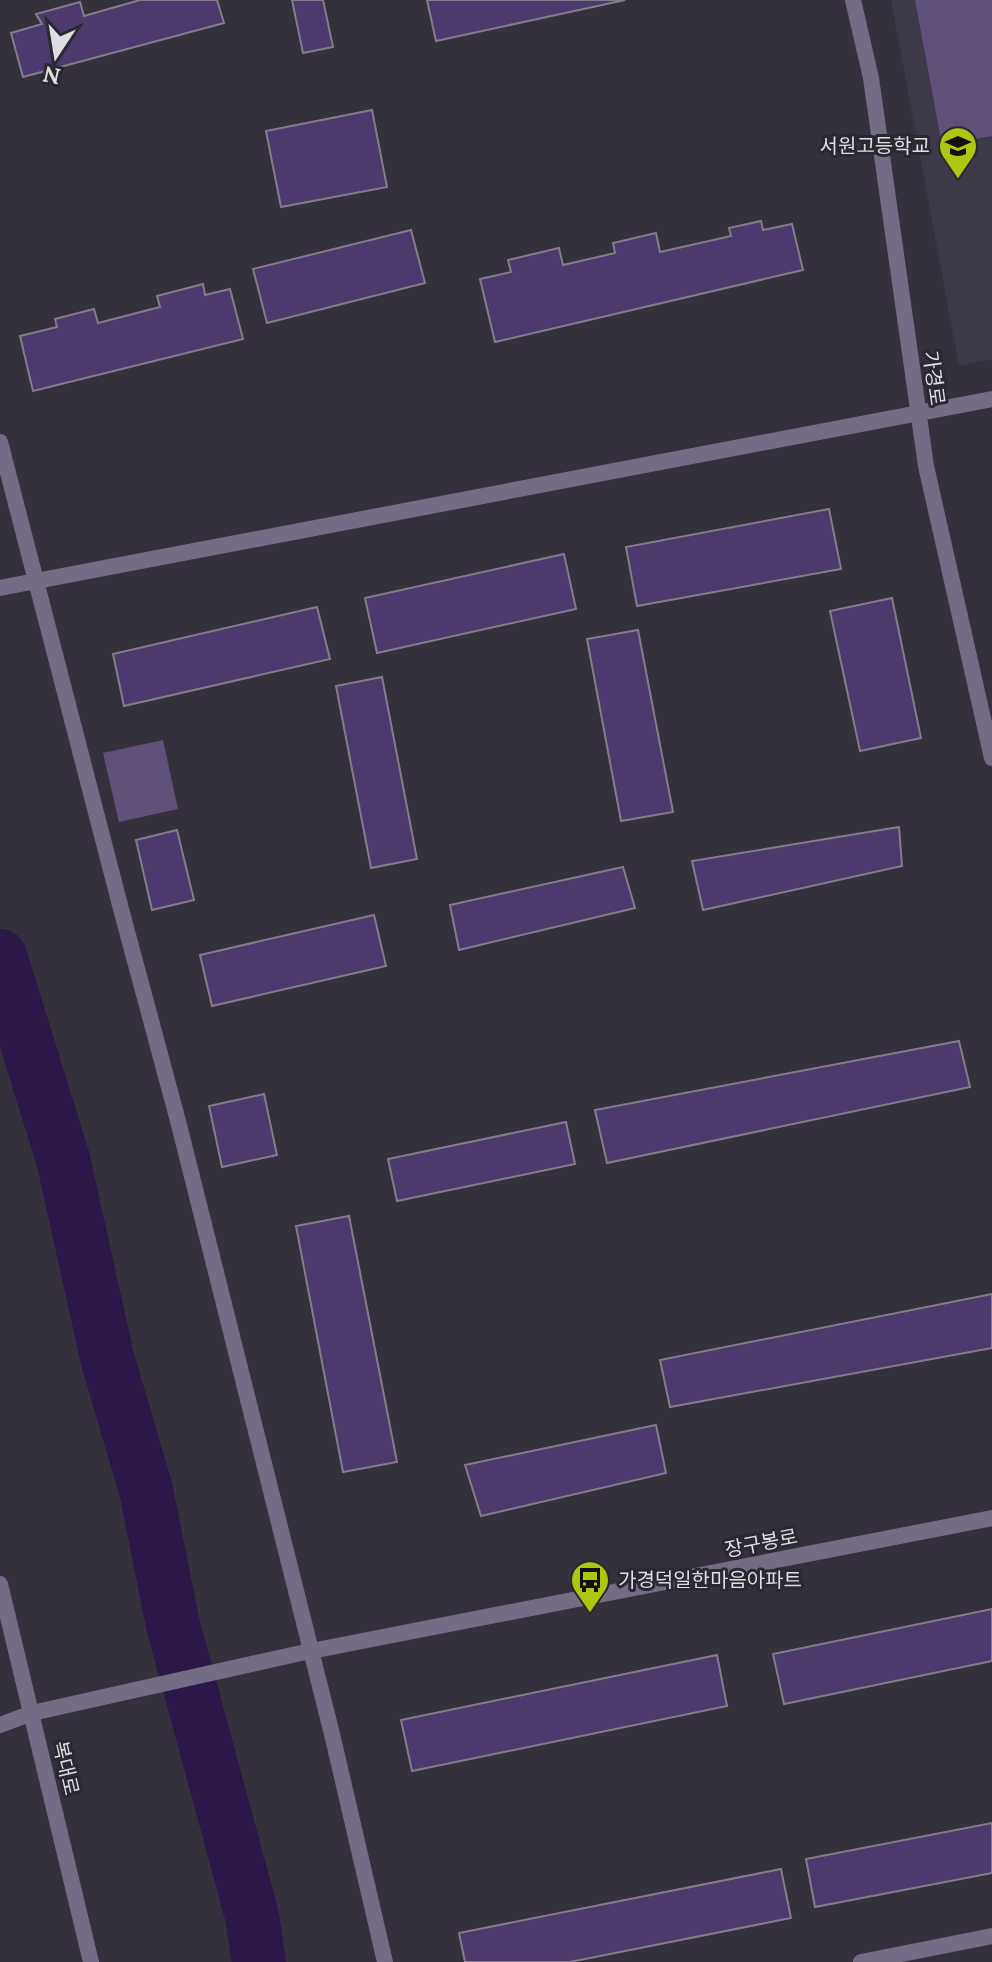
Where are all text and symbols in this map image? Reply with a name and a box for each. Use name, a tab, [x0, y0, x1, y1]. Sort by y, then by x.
north arrow	[16, 16, 96, 96]
text: N	[41, 60, 63, 91]
school or university icon: 서원고등학교	[937, 125, 979, 180]
place label: 서원고등학교	[820, 133, 930, 158]
street label: 가경로	[918, 349, 951, 407]
street label: 장구봉로	[722, 1523, 799, 1562]
bus stop icon: 가경덕일한마음아파트	[569, 1559, 611, 1614]
place label: 가경덕일한마음아파트	[618, 1567, 802, 1592]
street label: 복대로	[48, 1738, 85, 1798]

